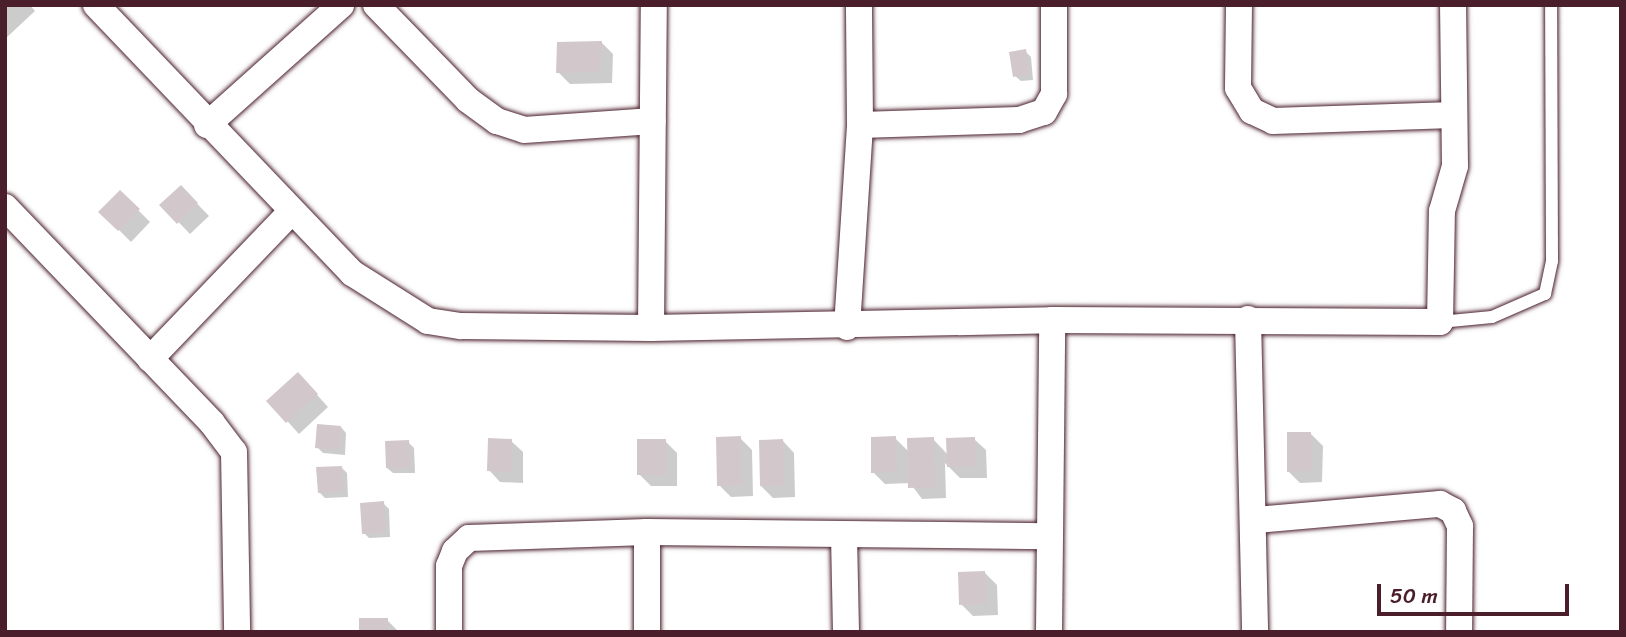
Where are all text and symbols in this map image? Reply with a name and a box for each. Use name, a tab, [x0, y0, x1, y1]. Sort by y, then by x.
scale bar	[1381, 570, 1574, 614]
text: 50 m	[1390, 577, 1438, 615]

